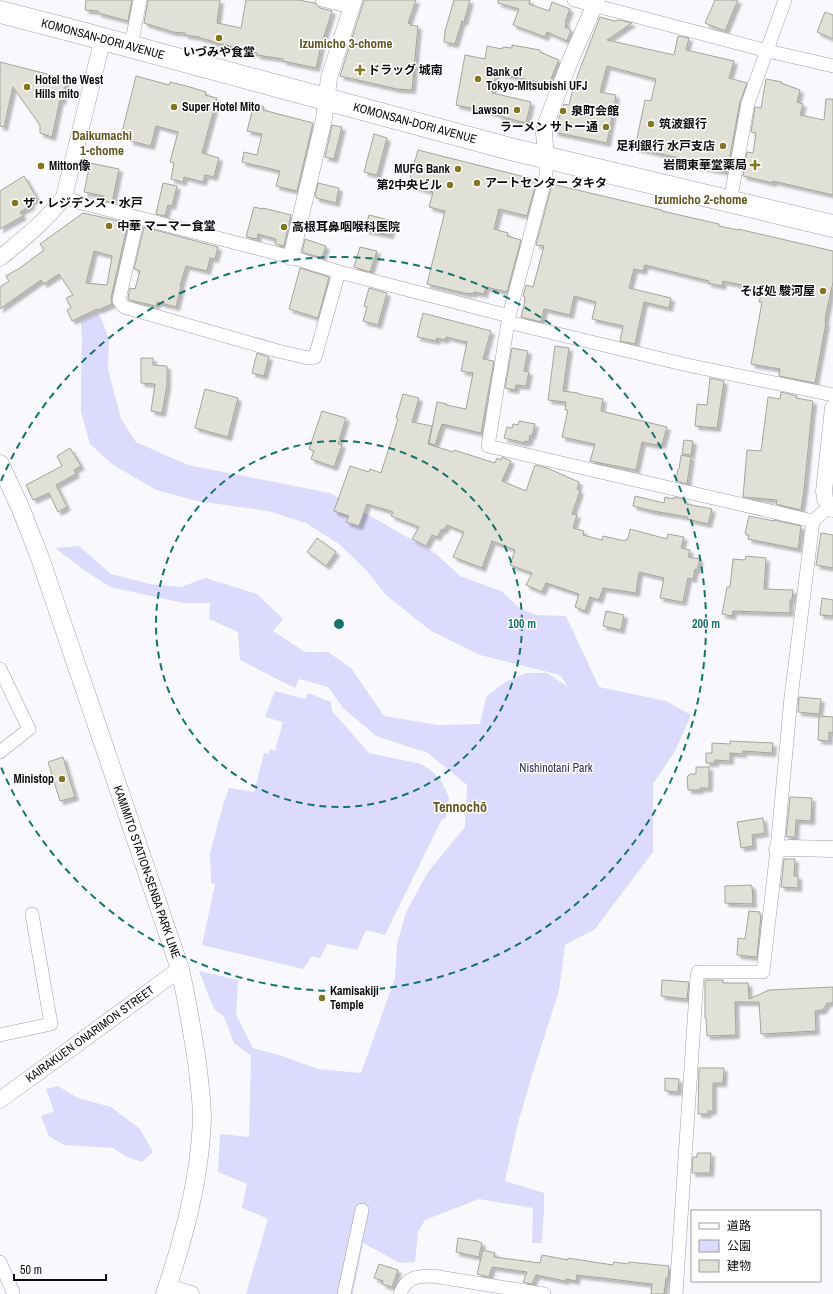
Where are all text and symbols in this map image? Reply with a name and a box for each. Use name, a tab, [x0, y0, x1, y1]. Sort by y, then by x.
street label: KOMONSAN-DORI AVENUE	[39, 15, 167, 63]
marker: いづみや食堂	[214, 33, 224, 43]
district label: Izumicho 3-chome	[299, 35, 393, 52]
place label: いづみや食堂	[183, 44, 255, 60]
place label: ドラッグ 城南	[368, 62, 443, 78]
place label: Bank of Tokyo-Mitsubishi UFJ	[486, 64, 588, 94]
marker: ドラッグ 城南	[355, 65, 365, 75]
place label: Hotel the West Hills mito	[35, 72, 104, 102]
marker: Bank of Tokyo-Mitsubishi UFJ	[473, 74, 483, 84]
marker: Hotel the West Hills mito	[22, 82, 32, 92]
place label: Super Hotel Mito	[182, 99, 260, 115]
street label: KOMONSAN-DORI AVENUE	[351, 99, 479, 147]
marker: Super Hotel Mito	[169, 102, 179, 112]
place label: Lawson	[472, 102, 509, 118]
place label: 泉町会館	[571, 103, 619, 119]
marker: Lawson	[512, 105, 522, 115]
marker: 泉町会館	[558, 106, 568, 116]
place label: 筑波銀行	[659, 116, 707, 132]
place label: ラーメン サトー通	[500, 119, 598, 135]
marker: 筑波銀行	[646, 119, 656, 129]
marker: ラーメン サトー通	[601, 122, 611, 132]
district label: Daikumachi 1-chome	[72, 127, 132, 159]
place label: 足利銀行 水戸支店	[616, 138, 715, 154]
marker: 足利銀行 水戸支店	[718, 141, 728, 151]
place label: 岩間東華堂薬局	[663, 157, 747, 173]
place label: Mitton像	[49, 158, 91, 174]
marker: 岩間東華堂薬局	[750, 160, 760, 170]
marker: Mitton像	[36, 161, 46, 171]
place label: MUFG Bank	[394, 161, 451, 177]
marker: MUFG Bank	[453, 164, 463, 174]
place label: アートセンター タキタ	[485, 175, 607, 191]
place label: 第2中央ビル	[377, 177, 442, 193]
marker: アートセンター タキタ	[472, 178, 482, 188]
marker: 第2中央ビル	[445, 180, 455, 190]
district label: Izumicho 2-chome	[654, 191, 748, 208]
place label: ザ・レジデンス・水戸	[23, 195, 143, 211]
marker: ザ・レジデンス・水戸	[10, 198, 20, 208]
place label: 中華 マーマー食堂	[117, 218, 216, 234]
place label: 高根耳鼻咽喉科医院	[292, 219, 400, 235]
marker: 中華 マーマー食堂	[104, 221, 114, 231]
marker: 高根耳鼻咽喉科医院	[279, 222, 289, 232]
place label: そば処 駿河屋	[740, 283, 815, 299]
marker: そば処 駿河屋	[818, 286, 828, 296]
text: 100 m	[508, 616, 536, 632]
text: 200 m	[692, 616, 720, 632]
centre of rings	[332, 617, 346, 631]
park label: Nishinotani Park	[519, 760, 593, 776]
place label: Ministop	[14, 771, 54, 787]
marker: Ministop	[57, 774, 67, 784]
street label: KAMIMITO STATION-SENBA PARK LINE	[110, 783, 184, 961]
district label: Tennochō	[433, 798, 487, 816]
street label: KAIRAKUEN ONARIMON STREET	[22, 982, 158, 1086]
place label: Kamisakiji Temple	[330, 983, 379, 1013]
marker: Kamisakiji Temple	[317, 993, 327, 1003]
legend	[691, 1210, 821, 1282]
text: 道路	[727, 1218, 751, 1234]
text: 公園	[727, 1238, 751, 1254]
scale bar	[14, 1256, 106, 1282]
text: 建物	[727, 1258, 751, 1274]
text: 50 m	[20, 1262, 42, 1278]

